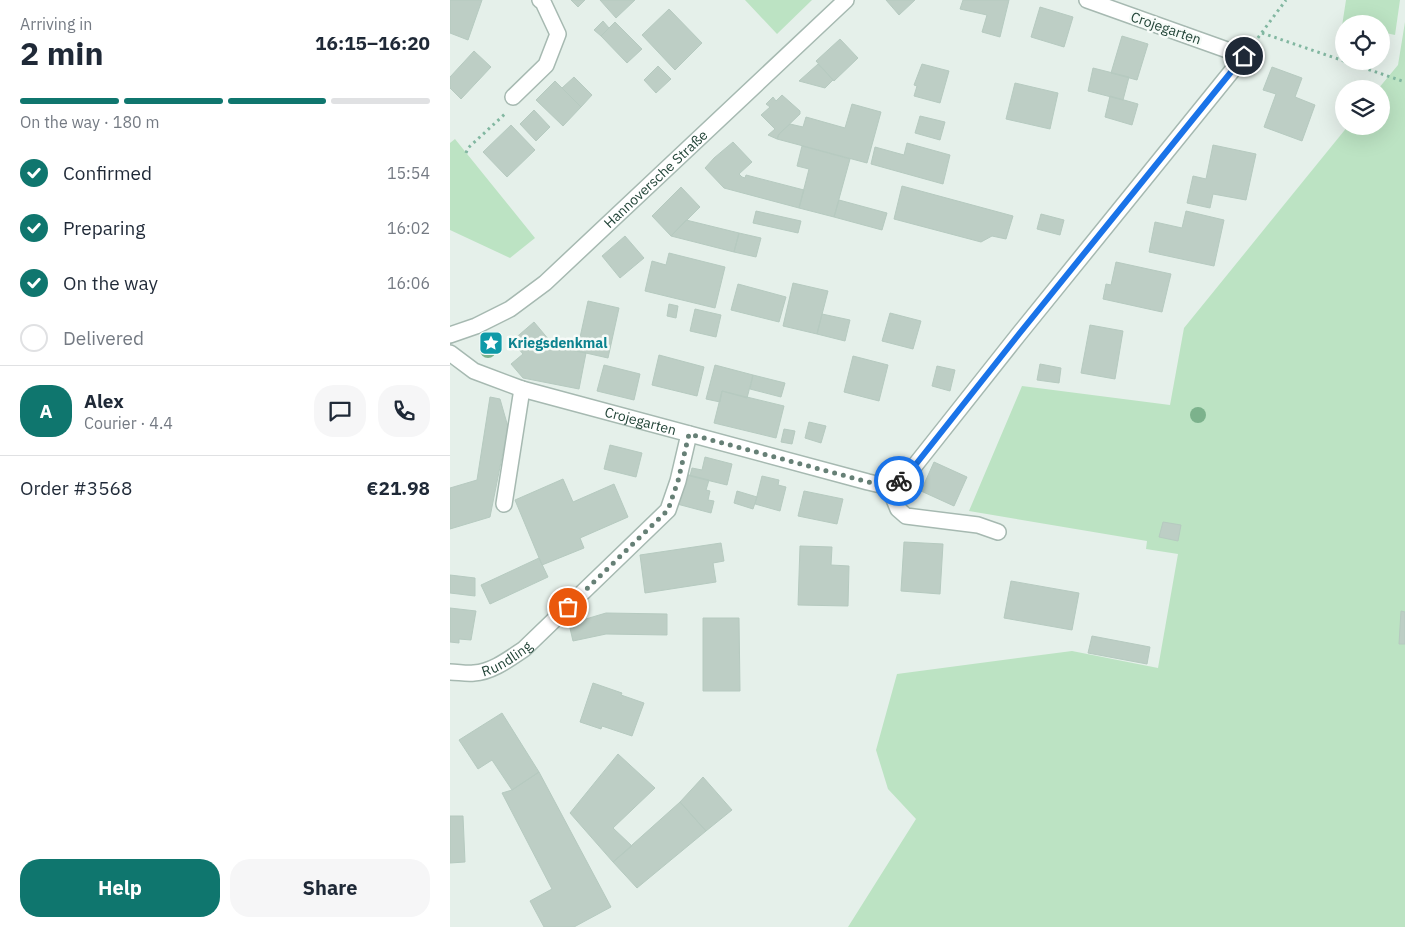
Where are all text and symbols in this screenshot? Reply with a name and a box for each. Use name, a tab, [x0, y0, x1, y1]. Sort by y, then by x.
street label: Crojegarten	[1128, 8, 1204, 48]
text: Arriving in	[20, 14, 92, 34]
map controls	[1335, 15, 1390, 135]
button: locate	[1335, 15, 1390, 70]
text: 16:15–16:20	[315, 31, 430, 55]
text: 2 min	[20, 32, 104, 74]
pin	[1223, 35, 1265, 77]
icon: home	[1230, 42, 1258, 70]
button: layers	[1335, 80, 1390, 135]
text: On the way · 180 m	[20, 112, 159, 132]
street label: Hannoversche Straße	[600, 126, 711, 232]
icon: check	[20, 159, 48, 187]
text: Confirmed	[63, 161, 152, 185]
text: 15:54	[387, 163, 430, 183]
icon: check	[20, 214, 48, 242]
text: Preparing	[63, 216, 145, 240]
text: 16:02	[387, 218, 430, 238]
icon: check	[20, 269, 48, 297]
text: On the way	[63, 271, 158, 295]
text: 16:06	[387, 273, 430, 293]
text: Delivered	[63, 326, 144, 350]
place icon: Kriegsdenkmal	[478, 330, 504, 356]
place label: Kriegsdenkmal	[508, 334, 607, 352]
button: chat	[314, 385, 366, 437]
button: phone	[378, 385, 430, 437]
text: Alex	[84, 389, 124, 413]
text: A	[39, 399, 53, 423]
street label: Crojegarten	[603, 403, 678, 439]
text: Courier · 4.4	[84, 413, 173, 433]
courier	[874, 456, 924, 506]
icon: bike	[885, 467, 913, 495]
text: Order #3568	[20, 476, 132, 500]
text: €21.98	[367, 476, 430, 500]
pin	[547, 586, 589, 628]
icon: bag	[554, 593, 582, 621]
street label: Rundling	[479, 637, 536, 681]
button: Help	[20, 859, 220, 917]
button: Share	[230, 859, 430, 917]

